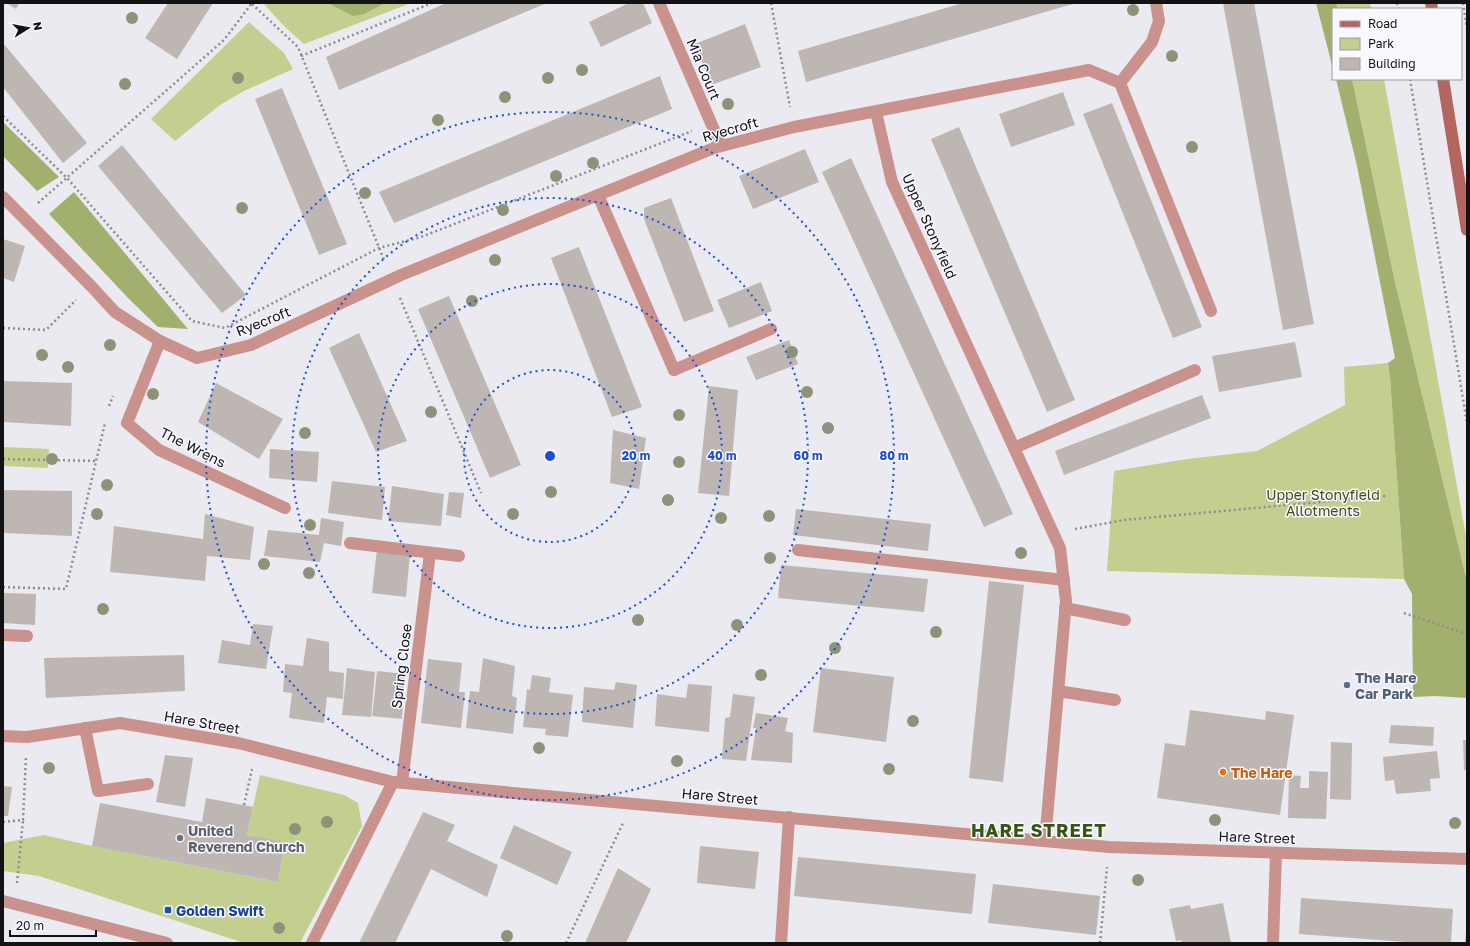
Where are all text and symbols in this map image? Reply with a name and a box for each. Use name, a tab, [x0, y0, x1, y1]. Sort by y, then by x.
north arrow	[8, 8, 48, 48]
legend	[1332, 8, 1462, 80]
text: Road	[1368, 16, 1397, 31]
text: N	[31, 21, 45, 31]
street label: Mia Court	[683, 36, 725, 102]
text: Park	[1368, 36, 1394, 51]
text: Building	[1368, 56, 1416, 71]
street label: Ryecroft	[700, 113, 760, 145]
street label: Upper Stonyfield	[899, 171, 961, 281]
street label: Ryecroft	[233, 302, 293, 340]
street label: The Wrens	[157, 423, 229, 471]
text: 20 m	[622, 448, 650, 463]
text: 40 m	[708, 448, 736, 463]
text: 60 m	[794, 448, 822, 463]
text: 80 m	[880, 448, 908, 463]
centre of rings	[543, 449, 557, 463]
park label: Upper Stonyfield Allotments	[1266, 486, 1380, 519]
street label: Spring Close	[387, 623, 415, 709]
place label: The Hare Car Park	[1355, 669, 1417, 702]
marker: The Hare Car Park	[1342, 680, 1352, 690]
street label: Hare Street	[163, 707, 241, 737]
place label: The Hare	[1231, 764, 1293, 781]
marker: The Hare	[1218, 767, 1228, 777]
street label: Hare Street	[681, 784, 759, 808]
district label: HARE STREET	[971, 819, 1107, 841]
place label: United Reverend Church	[188, 822, 304, 855]
street label: Hare Street	[1218, 827, 1296, 847]
marker: United Reverend Church	[175, 833, 185, 843]
place label: Golden Swift	[176, 902, 264, 919]
marker: Golden Swift	[163, 905, 173, 915]
scale bar	[10, 912, 96, 938]
text: 20 m	[16, 918, 44, 933]

